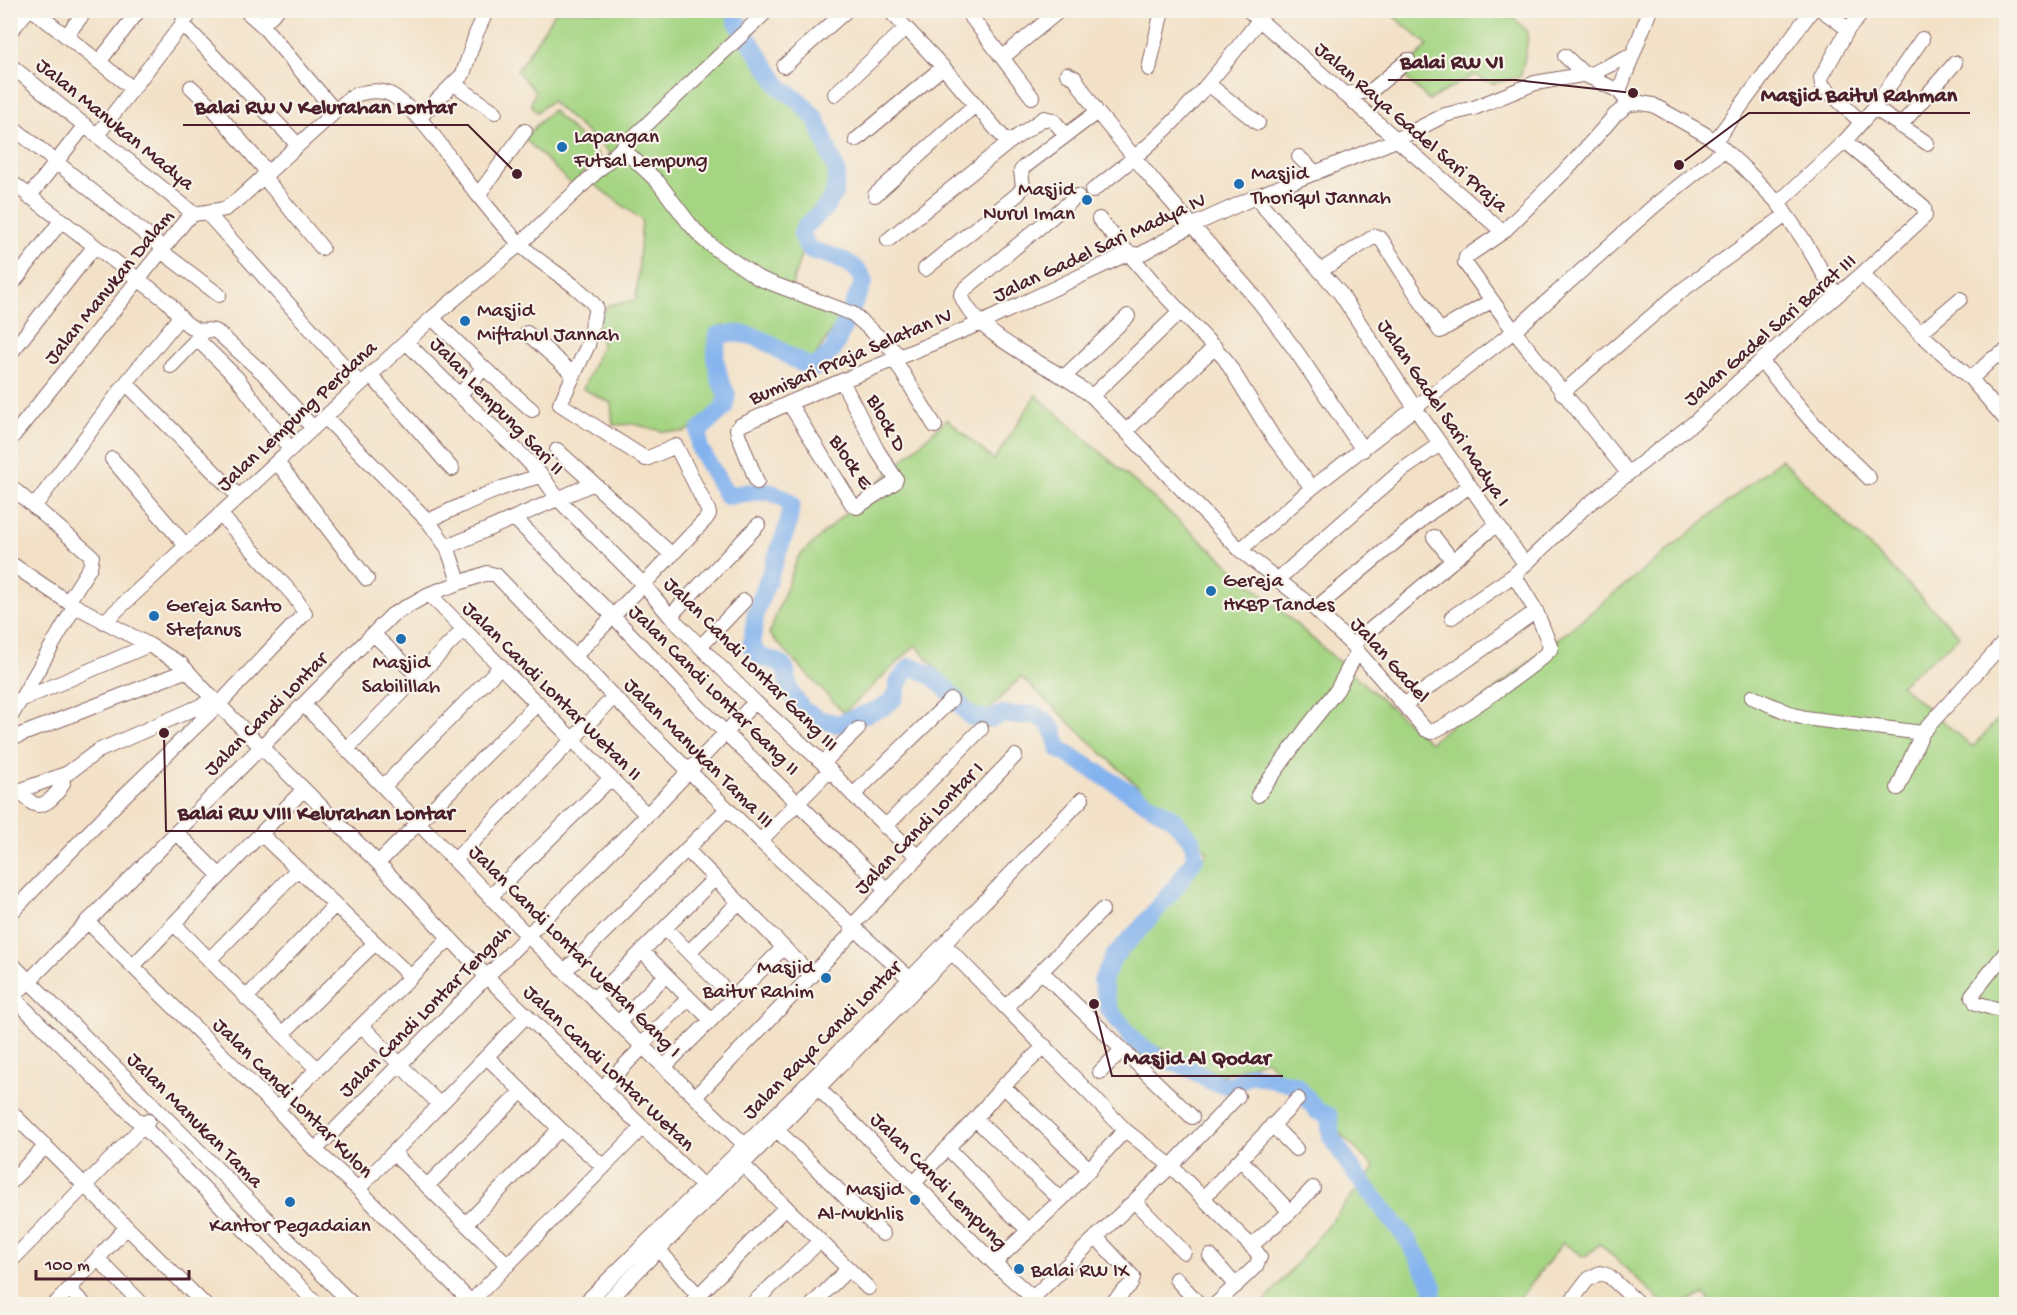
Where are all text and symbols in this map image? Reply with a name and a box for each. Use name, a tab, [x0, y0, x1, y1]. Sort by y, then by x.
street label: Jalan Raya Gadel Sari Praja	[1308, 38, 1513, 220]
callout: Balai RW VI	[1388, 40, 1516, 80]
text: Balai RW VI	[1399, 51, 1504, 77]
street label: Jalan Manukan Madya	[30, 54, 199, 198]
callout: Masjid Baitul Rahman	[1749, 73, 1970, 113]
text: Masjid Baitul Rahman	[1761, 84, 1958, 110]
callout: Balai RW V Kelurahan Lontar	[183, 85, 468, 125]
text: Balai RW V Kelurahan Lontar	[194, 96, 458, 122]
place label: Lapangan Futsal Lempung	[573, 126, 708, 175]
marker: Lapangan Futsal Lempung	[555, 140, 569, 154]
place label: Masjid Thoriqul Jannah	[1250, 163, 1391, 212]
marker: Masjid Thoriqul Jannah	[1232, 177, 1246, 191]
place label: Masjid Nurul Iman	[983, 179, 1077, 228]
street label: Jalan Gadel Sari Madya IV	[990, 189, 1211, 310]
marker: Masjid Nurul Iman	[1080, 193, 1094, 207]
street label: Jalan Manukan Dalam	[40, 205, 181, 371]
street label: Jalan Gadel Sari Barat III	[1680, 250, 1863, 413]
place label: Masjid Miftahul Jannah	[477, 300, 619, 349]
street label: Bumisari Praja Selatan IV	[745, 304, 957, 413]
marker: Masjid Miftahul Jannah	[458, 314, 472, 328]
street label: Jalan Gadel Sari Madya I	[1370, 316, 1514, 512]
street label: Jalan Lempung Sari II	[423, 333, 568, 482]
street label: Jalan Lempung Perdana	[213, 336, 385, 498]
street label: Block D	[859, 390, 911, 457]
street label: Block E	[821, 430, 877, 496]
street label: Jalan Candi Lontar Gang III	[659, 570, 845, 756]
place label: Gereja HKBP Tandes	[1223, 570, 1336, 619]
marker: Gereja HKBP Tandes	[1204, 584, 1218, 598]
place label: Gereja Santo Stefanus	[166, 595, 282, 644]
street label: Jalan Candi Lontar Wetan II	[455, 597, 646, 788]
street label: Jalan Candi Lontar Gang II	[624, 598, 806, 780]
marker: Gereja Santo Stefanus	[147, 609, 161, 623]
street label: Jalan Gadel	[1343, 613, 1433, 709]
marker: Masjid Sabilillah	[394, 632, 408, 646]
street label: Jalan Candi Lontar	[200, 647, 336, 783]
place label: Masjid Sabilillah	[362, 652, 440, 701]
street label: Jalan Manukan Tama III	[617, 674, 778, 835]
street label: Jalan Candi Lontar I	[851, 758, 990, 901]
callout: Balai RW VIII Kelurahan Lontar	[166, 791, 466, 831]
text: Balai RW VIII Kelurahan Lontar	[177, 802, 456, 828]
street label: Jalan Candi Lontar Wetan Gang I	[462, 841, 685, 1064]
street label: Jalan Candi Lontar Tengah	[335, 921, 518, 1104]
street label: Jalan Raya Candi Lontar	[739, 956, 909, 1126]
place label: Masjid Baitur Rahim	[702, 957, 816, 1006]
marker: Masjid Baitur Rahim	[819, 971, 833, 985]
street label: Jalan Candi Lontar Wetan	[517, 981, 699, 1158]
street label: Jalan Candi Lontar Kulon	[206, 1014, 377, 1185]
callout: Masjid Al Qodar	[1112, 1036, 1283, 1076]
text: Masjid Al Qodar	[1124, 1047, 1273, 1073]
street label: Jalan Manukan Tama	[120, 1048, 268, 1196]
street label: Jalan Candi Lempung	[863, 1108, 1012, 1257]
place label: Masjid Al-Mukhlis	[817, 1179, 905, 1228]
marker: Masjid Al-Mukhlis	[908, 1193, 922, 1207]
marker: Kantor Pegadaian	[283, 1195, 297, 1209]
place label: Kantor Pegadaian	[209, 1215, 371, 1240]
scale bar	[36, 1243, 189, 1281]
text: 100 m	[44, 1256, 90, 1277]
place label: Balai RW IX	[1030, 1260, 1130, 1285]
marker: Balai RW IX	[1012, 1262, 1026, 1276]

